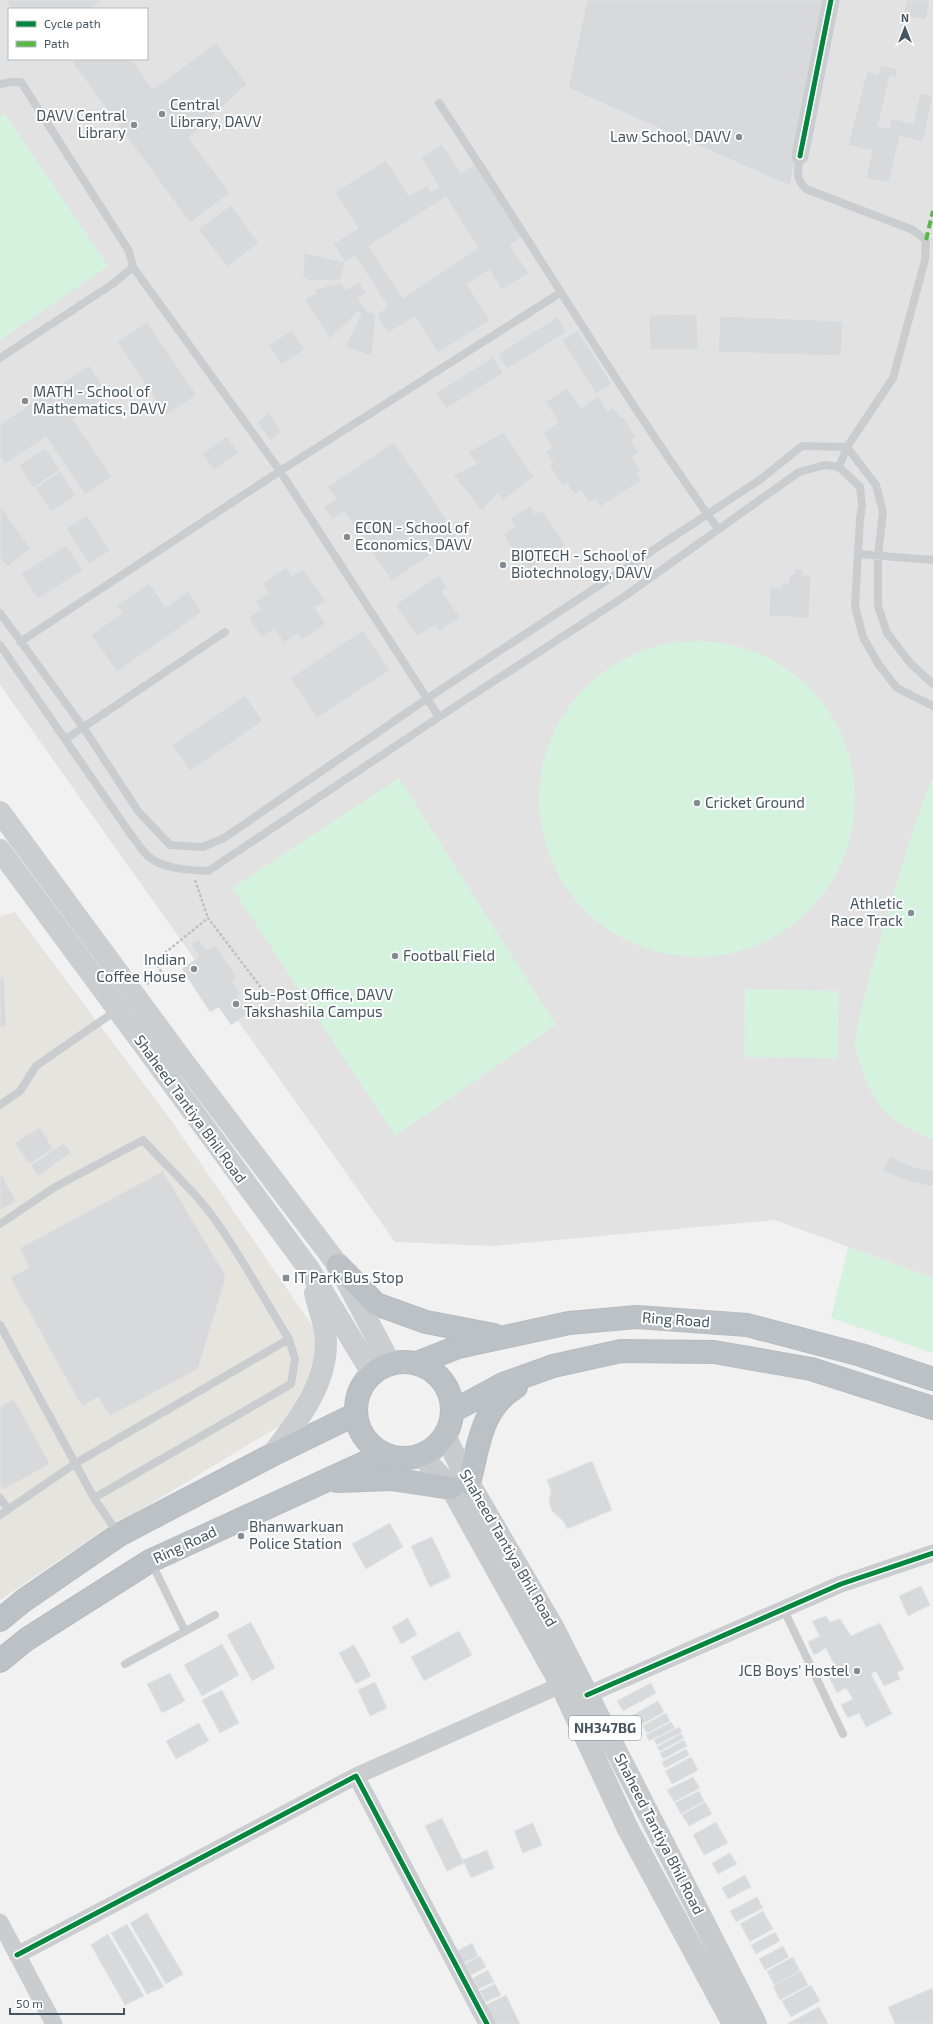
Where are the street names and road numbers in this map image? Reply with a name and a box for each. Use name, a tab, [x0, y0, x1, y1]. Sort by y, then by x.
street label: Shaheed Tantiya Bhil Road	[131, 1031, 251, 1186]
street label: Ring Road	[642, 1308, 711, 1330]
street label: Shaheed Tantiya Bhil Road	[456, 1466, 561, 1629]
street label: Ring Road	[150, 1522, 219, 1567]
road number: NH347BG	[569, 1716, 641, 1740]
street label: Shaheed Tantiya Bhil Road	[611, 1750, 708, 1917]

